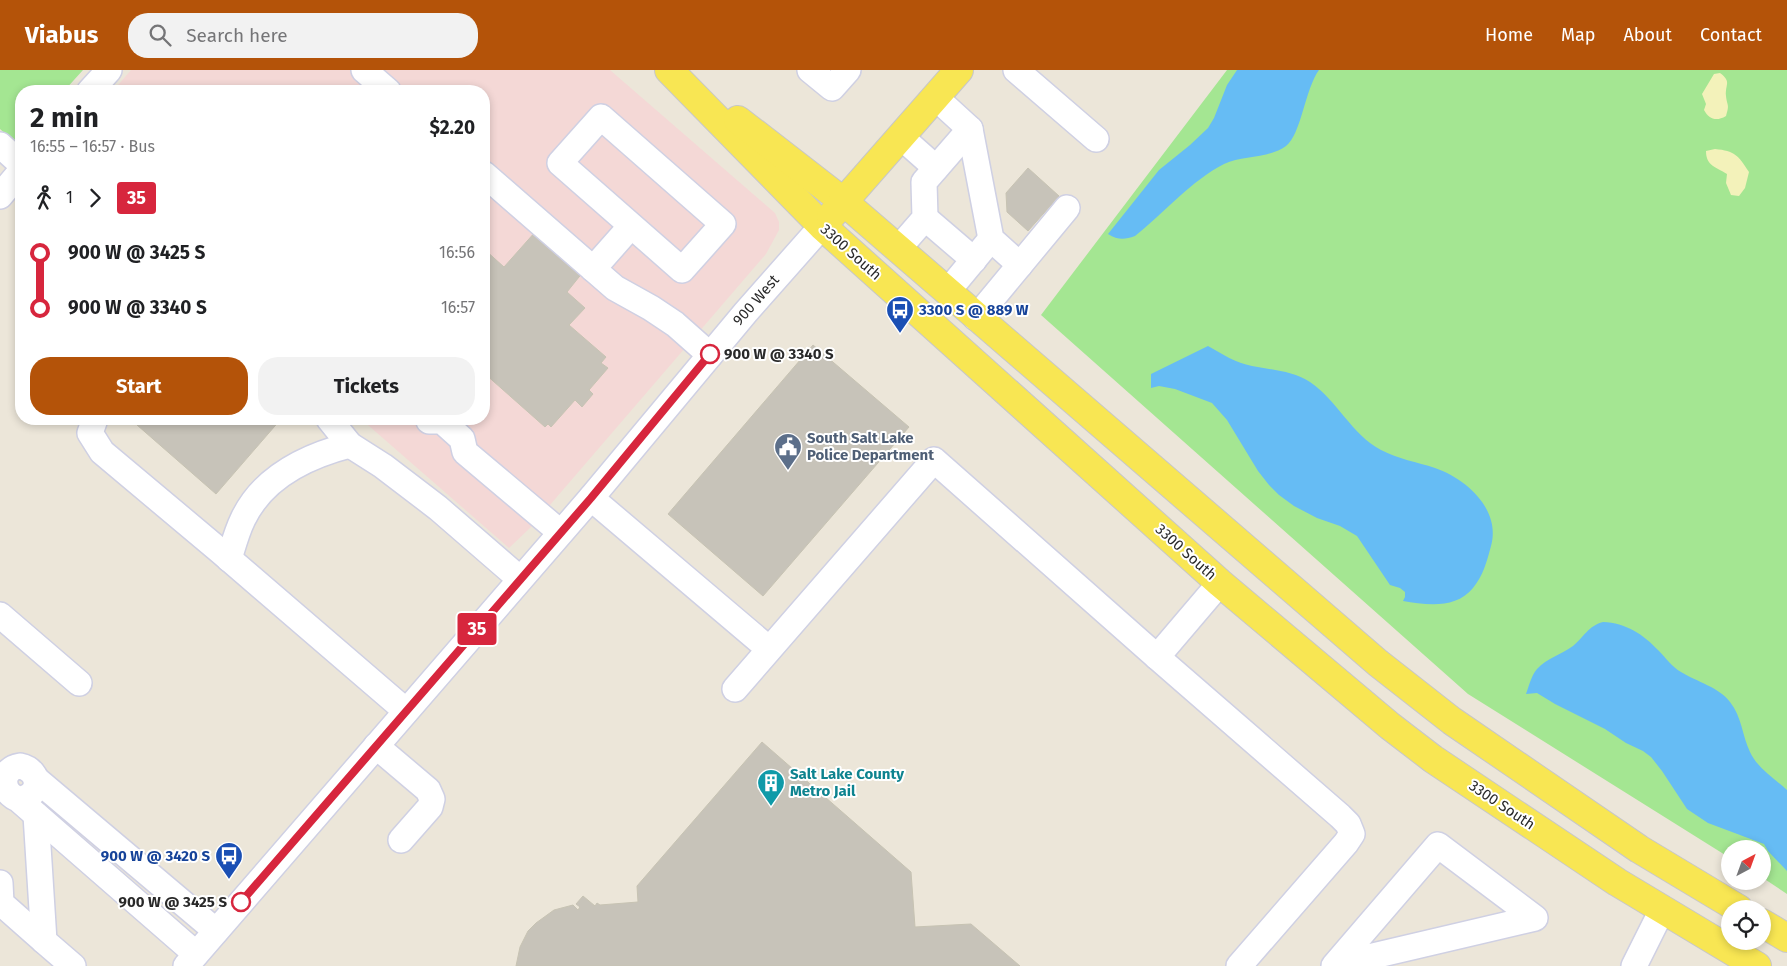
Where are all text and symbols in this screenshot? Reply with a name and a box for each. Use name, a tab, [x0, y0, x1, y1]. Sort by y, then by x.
search box	[128, 13, 478, 58]
text: Viabus	[25, 21, 98, 49]
icon: search	[146, 21, 174, 49]
text: Search here	[186, 24, 288, 47]
text: Home	[1485, 24, 1533, 46]
text: Map	[1561, 24, 1595, 46]
text: About	[1623, 24, 1672, 46]
text: Contact	[1700, 24, 1762, 46]
text: 2 min	[30, 101, 99, 134]
text: $2.20	[429, 116, 475, 139]
text: 16:55 – 16:57 · Bus	[30, 137, 155, 156]
icon: walk	[30, 184, 58, 212]
icon: forward	[81, 184, 109, 212]
text: 35	[127, 187, 146, 209]
text: 1	[66, 188, 73, 207]
street label: 3300 South	[817, 220, 885, 284]
text: 900 W @ 3425 S	[68, 241, 205, 264]
text: 16:56	[439, 243, 475, 262]
street label: 900 West	[729, 270, 783, 329]
bus stop icon: 3300 S @ 889 W	[885, 295, 915, 334]
text: 900 W @ 3340 S	[68, 296, 207, 319]
text: 16:57	[441, 298, 475, 317]
place label: 3300 S @ 889 W	[918, 301, 1029, 319]
marker: 900 W @ 3340 S	[700, 344, 720, 364]
place label: 900 W @ 3340 S	[724, 345, 834, 363]
button: Start	[30, 357, 248, 415]
button: Tickets	[258, 357, 475, 415]
place label: South Salt Lake Police Department	[807, 429, 934, 464]
public building icon: South Salt Lake Police Department	[773, 432, 803, 471]
street label: 3300 South	[1152, 520, 1220, 584]
line badge: 35	[454, 613, 500, 645]
text: 35	[467, 618, 487, 640]
place label: Salt Lake County Metro Jail	[790, 765, 904, 800]
building icon: Salt Lake County Metro Jail	[756, 768, 786, 807]
street label: 3300 South	[1466, 776, 1538, 834]
north arrow	[1721, 840, 1771, 890]
map controls	[1721, 840, 1771, 950]
bus stop icon: 900 W @ 3420 S	[214, 841, 244, 880]
place label: 900 W @ 3420 S	[101, 847, 210, 865]
marker: 900 W @ 3425 S	[231, 892, 251, 912]
place label: 900 W @ 3425 S	[119, 893, 227, 911]
button: locate	[1721, 900, 1771, 950]

